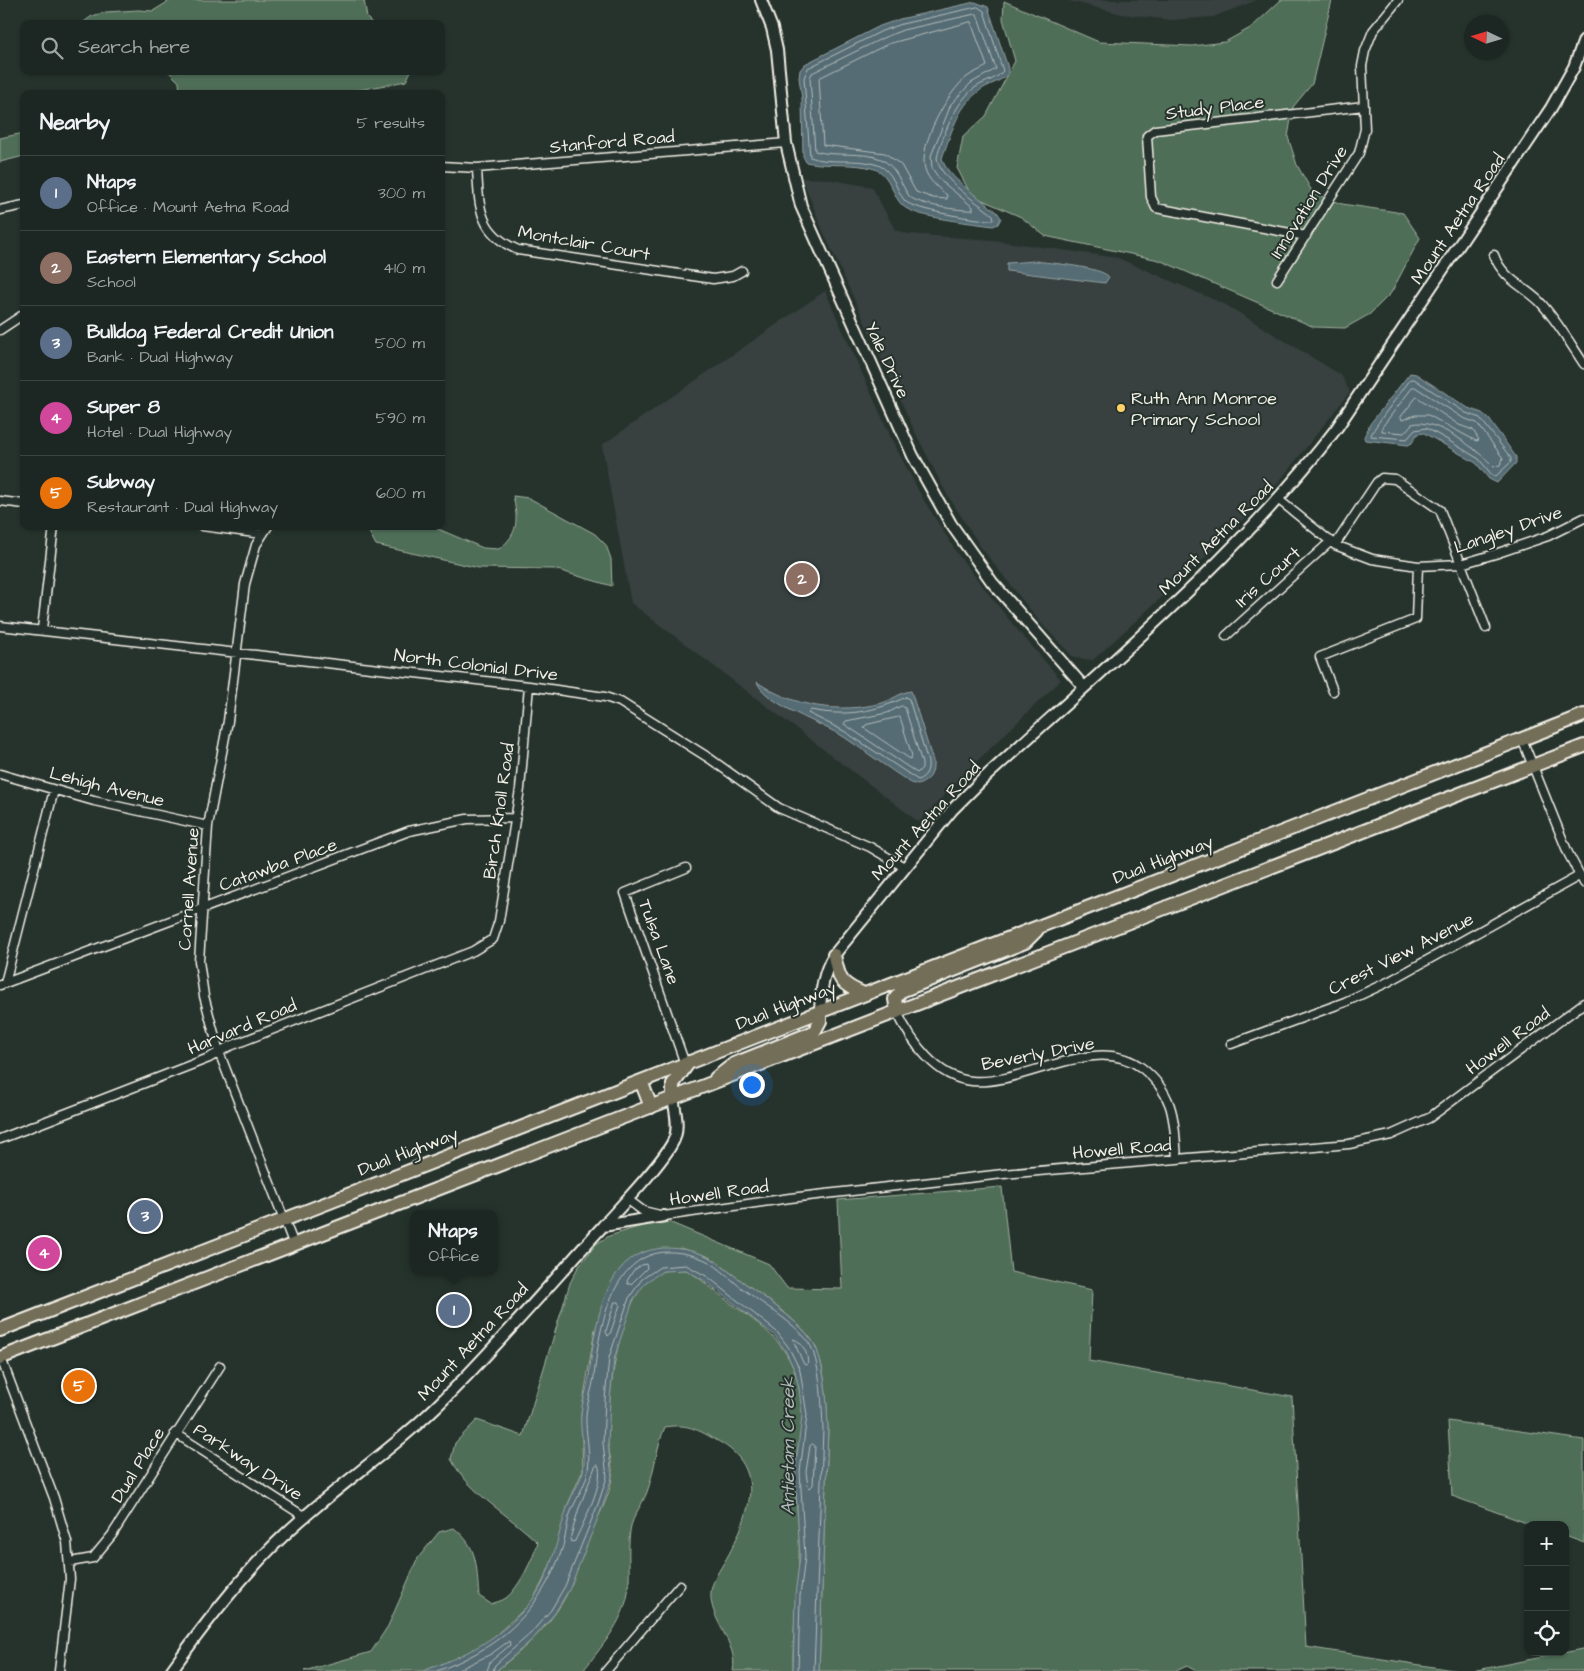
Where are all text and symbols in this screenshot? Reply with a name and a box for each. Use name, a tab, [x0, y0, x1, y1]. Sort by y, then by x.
north arrow	[1464, 15, 1509, 60]
search box	[20, 20, 445, 75]
icon: search	[38, 34, 66, 62]
text: Search here	[78, 34, 190, 61]
street label: Study Place	[1164, 90, 1266, 127]
text: Nearby	[40, 108, 110, 137]
text: 5 results	[357, 112, 425, 134]
street label: Stanford Road	[548, 124, 676, 160]
street label: Innovation Drive	[1264, 140, 1354, 263]
street label: Mount Aetna Road	[1405, 149, 1511, 289]
text: Ntaps	[87, 169, 136, 196]
text: 1	[55, 182, 57, 204]
text: 300 m	[378, 182, 425, 204]
text: Office · Mount Aetna Road	[87, 196, 289, 218]
street label: Montclair Court	[516, 219, 653, 267]
text: Eastern Elementary School	[87, 244, 326, 271]
text: 2	[51, 257, 61, 279]
text: 410 m	[383, 257, 425, 279]
text: School	[87, 271, 136, 293]
street label: Yale Drive	[858, 318, 916, 403]
text: Bulldog Federal Credit Union	[87, 319, 334, 346]
text: 3	[52, 332, 60, 354]
text: 500 m	[375, 332, 425, 354]
text: Bank · Dual Highway	[87, 346, 233, 368]
place label: Ruth Ann Monroe Primary School	[1131, 386, 1277, 433]
text: Super 8	[87, 394, 160, 421]
marker: Ruth Ann Monroe Primary School	[1115, 402, 1127, 414]
text: 4	[51, 407, 61, 429]
text: 590 m	[376, 407, 425, 429]
text: Hotel · Dual Highway	[87, 421, 232, 443]
text: Subway	[87, 469, 155, 496]
street label: Mount Aetna Road	[1153, 475, 1279, 601]
text: 5	[50, 482, 62, 504]
text: 600 m	[376, 482, 425, 504]
text: Restaurant · Dual Highway	[87, 496, 278, 518]
street label: Langley Drive	[1451, 500, 1566, 561]
street label: Iris Court	[1230, 540, 1307, 613]
pin: 2	[786, 560, 818, 598]
street label: North Colonial Drive	[393, 643, 560, 687]
street label: Birch Knoll Road	[477, 741, 521, 881]
street label: Mount Aetna Road	[866, 756, 986, 886]
street label: Lehigh Avenue	[47, 761, 167, 814]
street label: Cornell Avenue	[172, 827, 206, 951]
street label: Dual Highway	[1109, 829, 1217, 891]
street label: Catawba Place	[215, 832, 341, 898]
street label: Tulsa Lane	[632, 896, 686, 988]
street label: Crest View Avenue	[1324, 906, 1478, 1001]
street label: Dual Highway	[732, 975, 840, 1037]
street label: Harvard Road	[184, 993, 300, 1061]
street label: Howell Road	[1461, 1001, 1555, 1081]
street label: Beverly Drive	[979, 1031, 1097, 1078]
your location	[739, 1072, 765, 1098]
street label: Dual Highway	[354, 1121, 462, 1183]
street label: Howell Road	[1071, 1132, 1173, 1166]
street label: Howell Road	[668, 1174, 770, 1212]
pin: 3	[129, 1197, 161, 1235]
popup	[410, 1210, 498, 1275]
text: Ntaps	[429, 1218, 478, 1245]
pin: 4	[28, 1234, 60, 1272]
text: Office	[429, 1245, 479, 1267]
street label: Mount Aetna Road	[412, 1278, 534, 1406]
pin: 1	[438, 1291, 470, 1329]
pin: 5	[63, 1367, 95, 1405]
water label: Antietam Creek	[775, 1376, 802, 1515]
street label: Parkway Drive	[188, 1417, 308, 1508]
street label: Dual Place	[105, 1422, 171, 1508]
map controls	[1524, 1521, 1569, 1656]
button: +	[1524, 1521, 1569, 1566]
button: −	[1524, 1566, 1569, 1611]
button: locate	[1524, 1611, 1569, 1656]

